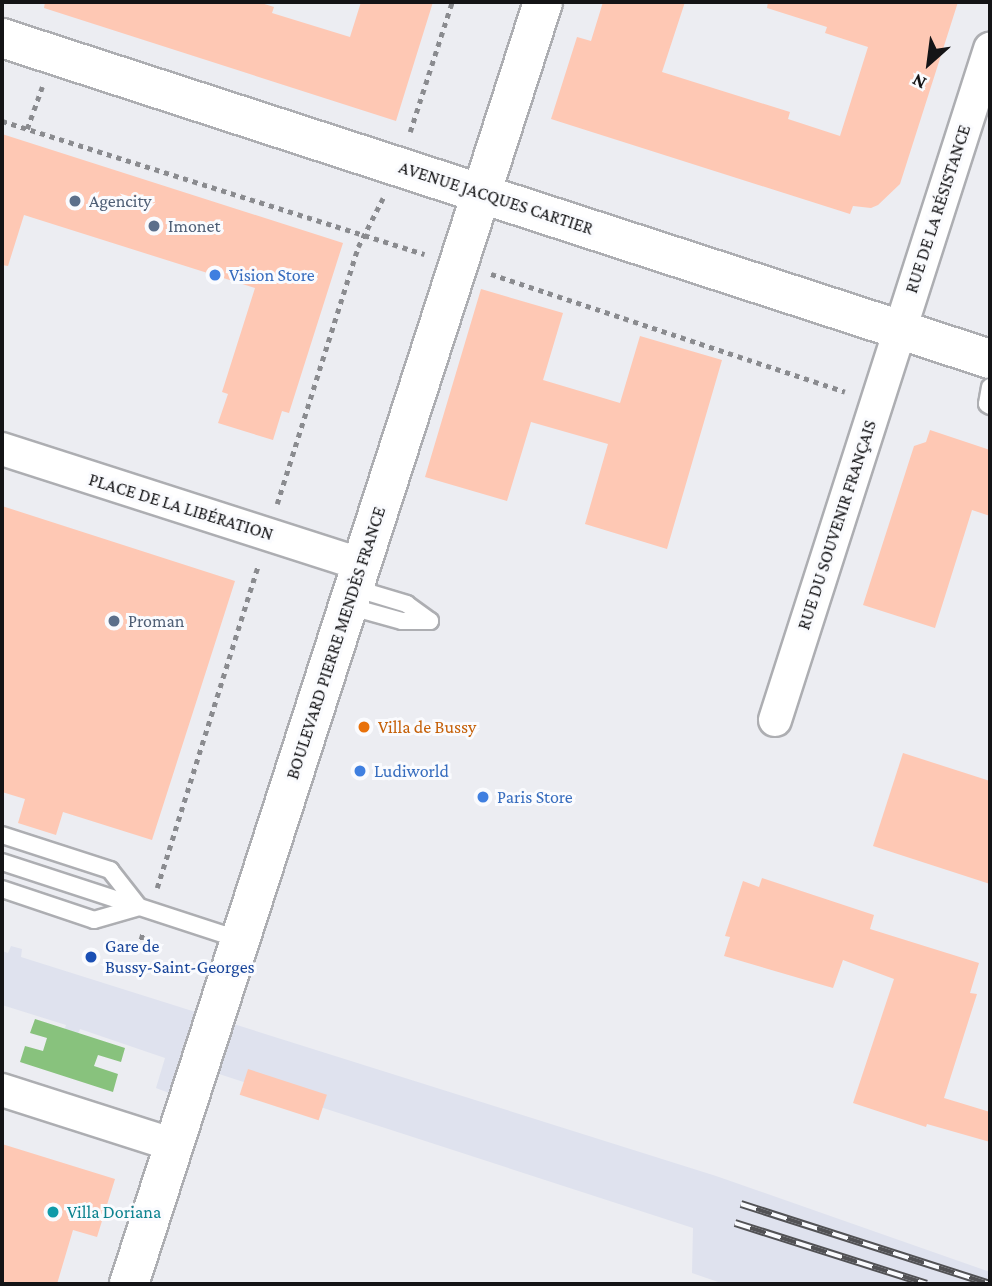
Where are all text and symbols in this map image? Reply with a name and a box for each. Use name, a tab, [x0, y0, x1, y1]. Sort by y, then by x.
north arrow	[894, 28, 964, 98]
text: N	[908, 70, 930, 94]
street label: RUE DE LA RÉSISTANCE	[901, 122, 975, 296]
street label: AVENUE JACQUES CARTIER	[396, 156, 596, 240]
place label: Agencity	[89, 190, 152, 212]
marker: Agencity	[67, 193, 83, 209]
place label: Imonet	[168, 215, 220, 237]
marker: Imonet	[146, 218, 162, 234]
place label: Vision Store	[229, 264, 315, 286]
marker: Vision Store	[207, 267, 223, 283]
street label: RUE DU SOUVENIR FRANÇAIS	[793, 417, 881, 633]
street label: PLACE DE LA LIBÉRATION	[86, 469, 276, 545]
street label: BOULEVARD PIERRE MENDÈS FRANCE	[282, 504, 390, 782]
place label: Proman	[128, 610, 184, 632]
marker: Proman	[106, 613, 122, 629]
place label: Villa de Bussy	[378, 716, 476, 738]
marker: Villa de Bussy	[356, 719, 372, 735]
place label: Ludiworld	[374, 760, 449, 782]
marker: Ludiworld	[352, 763, 368, 779]
place label: Paris Store	[497, 786, 573, 808]
marker: Paris Store	[475, 789, 491, 805]
place label: Gare de Bussy-Saint-Georges	[105, 936, 255, 978]
marker: Gare de Bussy-Saint-Georges	[83, 949, 99, 965]
place label: Villa Doriana	[67, 1201, 161, 1223]
marker: Villa Doriana	[45, 1204, 61, 1220]

